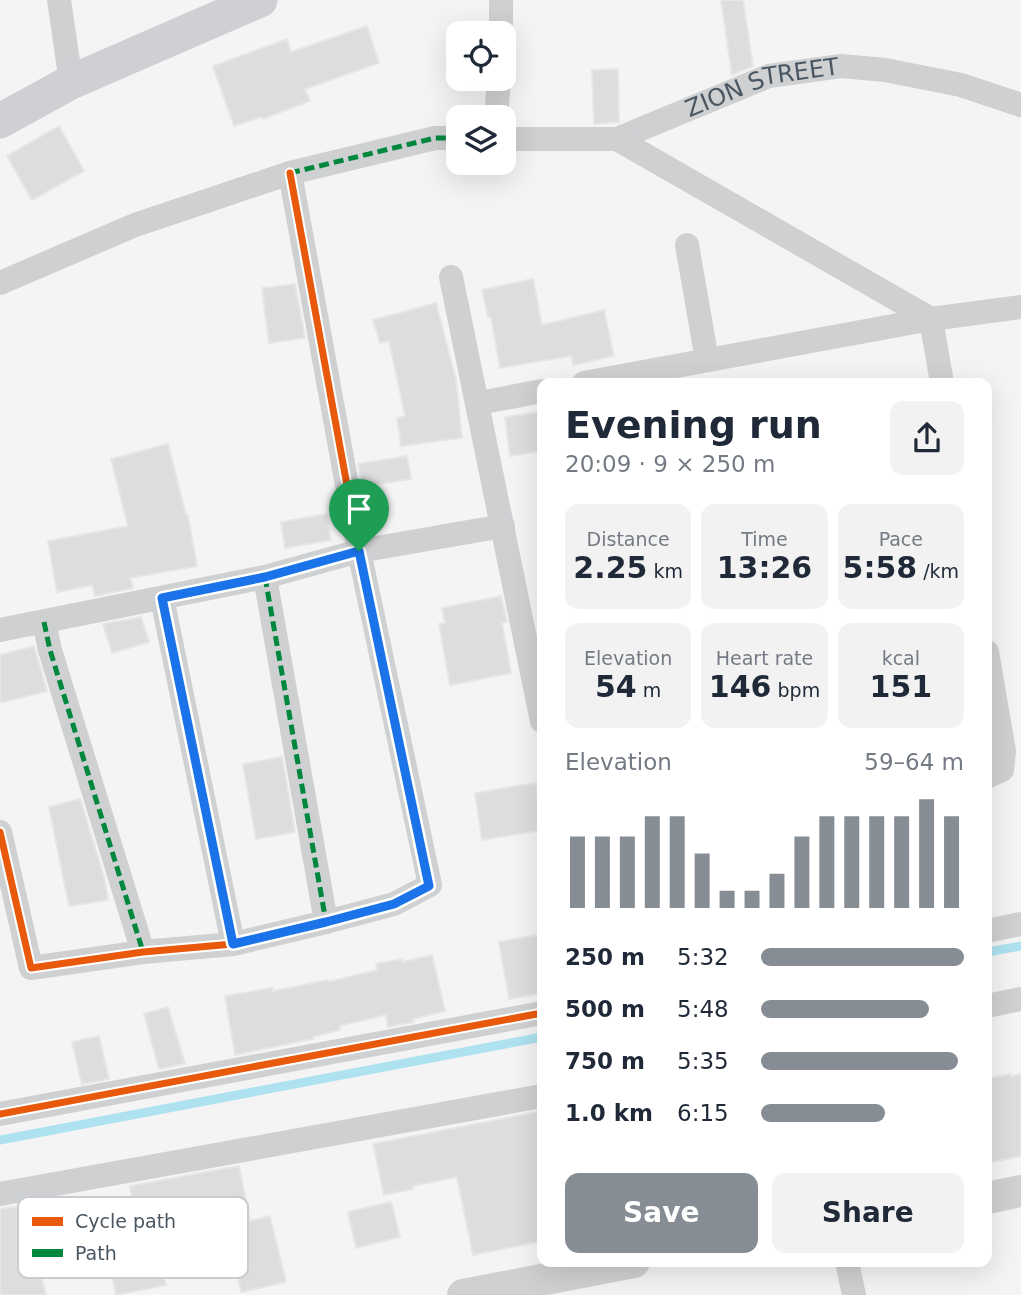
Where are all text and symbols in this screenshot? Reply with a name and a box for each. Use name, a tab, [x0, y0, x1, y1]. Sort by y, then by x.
map controls	[446, 21, 516, 175]
button: locate	[446, 21, 516, 91]
street label: ZION STREET	[681, 52, 841, 123]
button: layers	[446, 105, 516, 175]
button: share	[890, 401, 964, 475]
text: Evening run	[565, 403, 822, 447]
text: 20:09 · 9 × 250 m	[565, 451, 775, 477]
pin	[329, 479, 389, 551]
icon: arrive	[340, 490, 378, 528]
text: Distance	[587, 528, 670, 550]
text: Time	[741, 528, 788, 550]
text: Pace	[879, 528, 923, 550]
text: 2.25	[573, 550, 647, 585]
text: 13:26	[717, 550, 812, 585]
text: 5:58	[843, 550, 917, 585]
text: km	[647, 560, 683, 582]
text: /km	[917, 560, 959, 582]
text: Elevation	[584, 647, 672, 669]
text: Heart rate	[716, 647, 813, 669]
text: kcal	[882, 647, 920, 669]
text: 54	[595, 669, 637, 704]
text: 146	[709, 669, 771, 704]
text: 151	[870, 669, 932, 704]
text: m	[637, 679, 661, 701]
text: bpm	[771, 679, 820, 701]
text: Elevation	[565, 749, 672, 775]
text: 59–64 m	[864, 749, 964, 775]
text: 250 m	[565, 944, 645, 970]
text: 5:32	[677, 944, 729, 970]
text: 500 m	[565, 996, 645, 1022]
text: 5:48	[677, 996, 729, 1022]
text: 750 m	[565, 1048, 645, 1074]
text: 5:35	[677, 1048, 729, 1074]
text: 1.0 km	[565, 1100, 653, 1126]
text: 6:15	[677, 1100, 729, 1126]
button: Save	[565, 1173, 758, 1253]
button: Share	[772, 1173, 964, 1253]
legend	[18, 1197, 248, 1278]
text: Cycle path	[75, 1210, 176, 1232]
text: Path	[75, 1242, 117, 1264]

